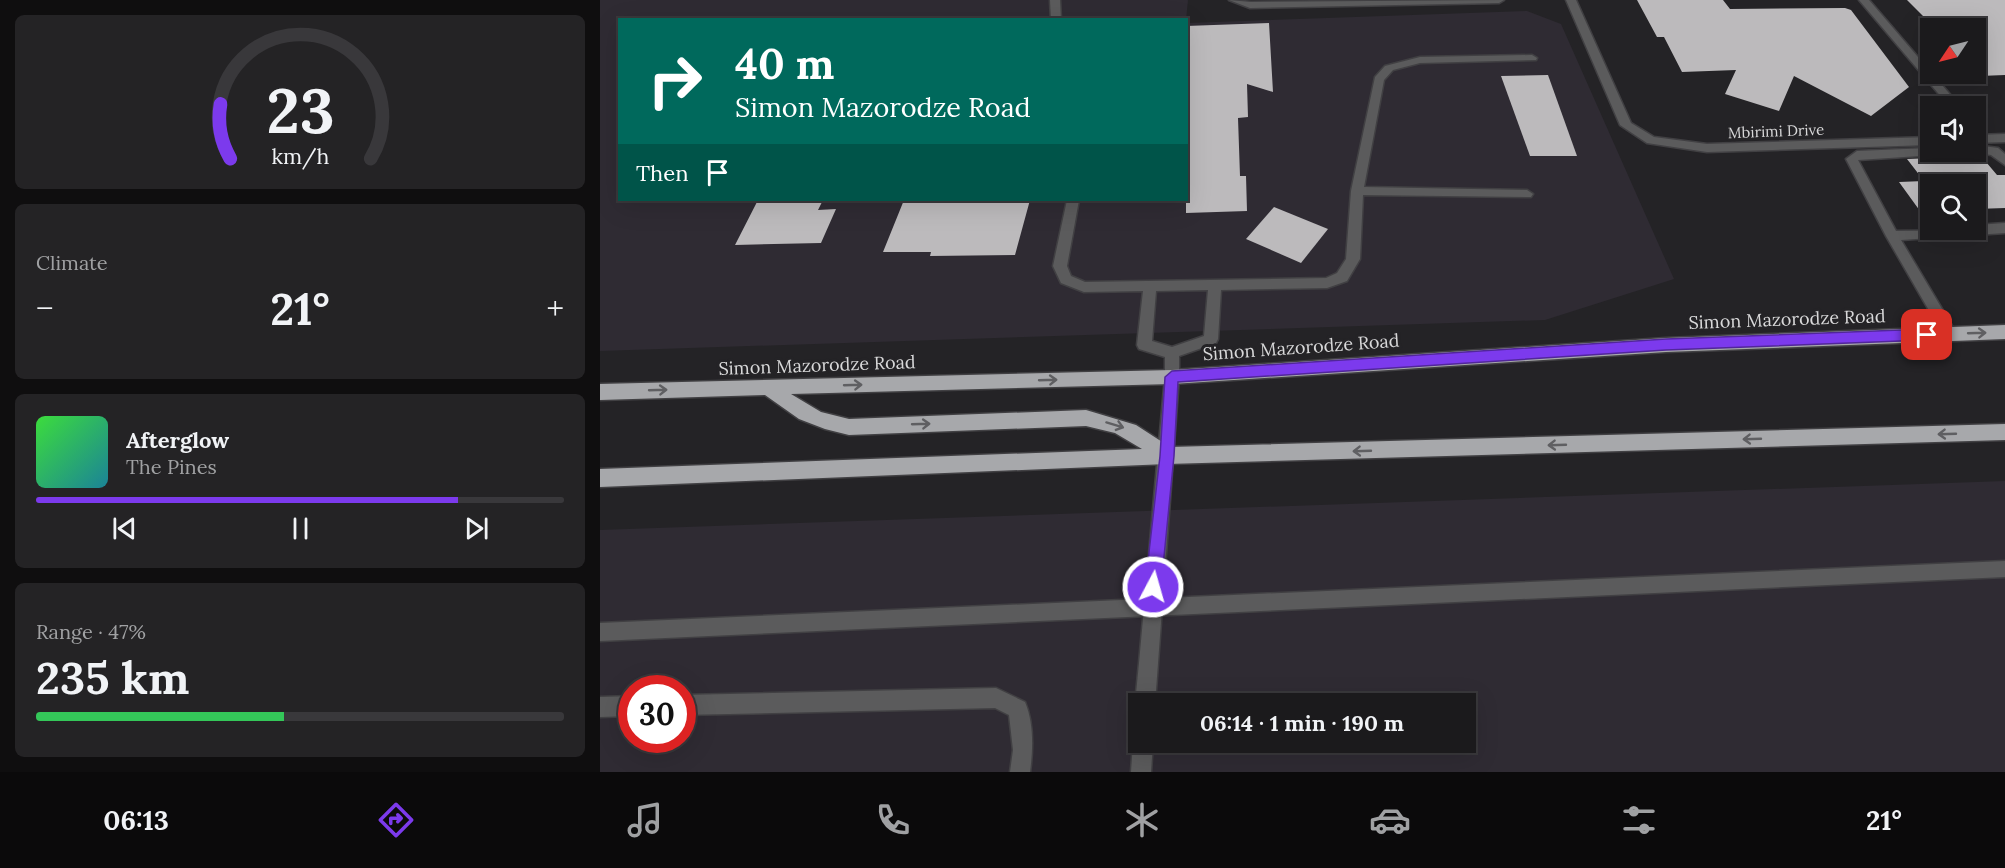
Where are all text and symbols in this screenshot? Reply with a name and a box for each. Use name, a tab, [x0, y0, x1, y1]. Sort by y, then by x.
north arrow	[1920, 18, 1986, 84]
map controls	[1920, 18, 1986, 240]
text: 40 m	[735, 37, 834, 91]
icon: right	[636, 42, 714, 120]
text: 23	[266, 70, 334, 150]
text: Simon Mazorodze Road	[735, 90, 1031, 124]
button: sound	[1920, 96, 1986, 162]
street label: Mbirimi Drive	[1727, 120, 1825, 142]
text: km/h	[271, 143, 329, 171]
icon: arrive	[701, 156, 734, 189]
text: Then	[636, 159, 689, 187]
button: search	[1920, 174, 1986, 240]
text: Climate	[36, 250, 108, 275]
text: 21°	[270, 280, 330, 337]
text: −	[36, 287, 54, 329]
text: +	[546, 287, 564, 329]
street label: Simon Mazorodze Road	[1688, 304, 1886, 334]
pin	[1901, 309, 1952, 360]
icon: arrive	[1910, 318, 1943, 351]
one-way arrow	[1967, 327, 1987, 338]
street label: Simon Mazorodze Road	[1202, 329, 1400, 365]
street label: Simon Mazorodze Road	[718, 350, 916, 380]
one-way arrow	[1038, 374, 1058, 386]
one-way arrow	[843, 379, 863, 391]
one-way arrow	[648, 385, 668, 396]
one-way arrow	[910, 419, 930, 430]
one-way arrow	[1105, 420, 1124, 431]
text: Afterglow	[126, 426, 229, 454]
one-way arrow	[1937, 428, 1957, 439]
one-way arrow	[1742, 434, 1762, 445]
one-way arrow	[1547, 439, 1567, 451]
one-way arrow	[1352, 445, 1372, 456]
text: The Pines	[126, 454, 217, 479]
icon: previous	[108, 512, 141, 545]
icon: pause	[284, 512, 317, 545]
icon: next	[460, 512, 493, 545]
position arrow	[1121, 555, 1185, 619]
text: Range · 47%	[36, 619, 146, 644]
text: 235 km	[36, 649, 189, 706]
speed limit sign: 30	[618, 675, 696, 753]
text: 06:14 · 1 min · 190 m	[1200, 709, 1404, 737]
icon: directions	[375, 799, 417, 841]
icon: music	[624, 799, 666, 841]
icon: phone	[872, 799, 914, 841]
icon: climate	[1121, 799, 1163, 841]
icon: car	[1369, 799, 1411, 841]
icon: filters	[1618, 799, 1660, 841]
text: 06:13	[103, 803, 169, 837]
text: 21°	[1866, 803, 1902, 837]

